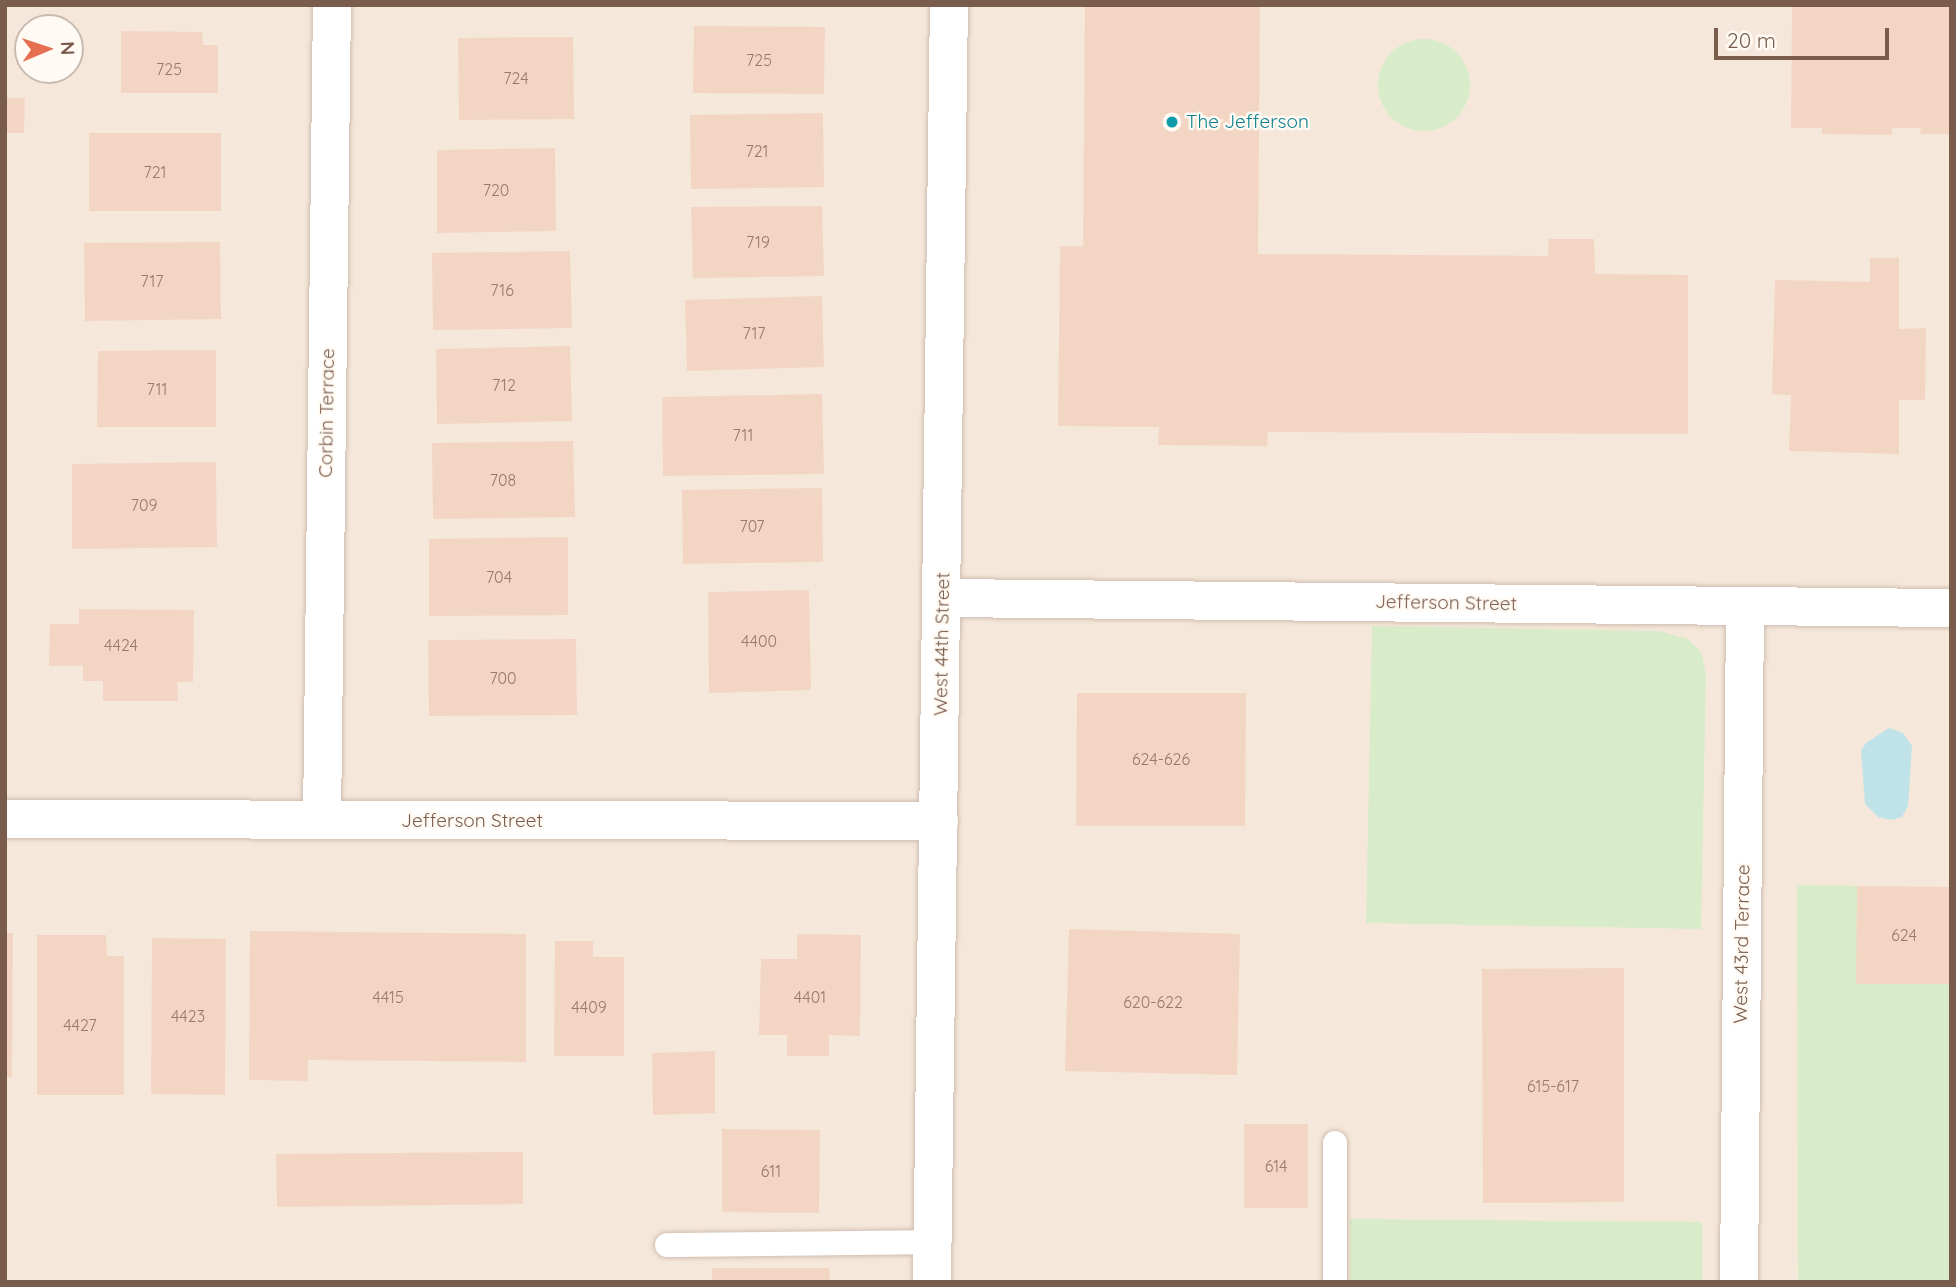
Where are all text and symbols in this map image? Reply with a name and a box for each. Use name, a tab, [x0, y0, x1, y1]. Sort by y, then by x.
north arrow	[14, 14, 84, 84]
scale bar	[1718, 14, 1893, 58]
text: 20 m	[1727, 27, 1776, 53]
text: N	[56, 41, 80, 56]
house number: 725	[746, 50, 772, 70]
house number: 725	[156, 59, 182, 79]
house number: 724	[503, 68, 529, 88]
place label: The Jefferson	[1186, 111, 1309, 133]
marker: The Jefferson	[1164, 114, 1180, 130]
house number: 721	[746, 141, 768, 161]
house number: 721	[144, 162, 166, 182]
house number: 720	[483, 180, 509, 200]
house number: 719	[746, 232, 770, 252]
house number: 717	[140, 271, 164, 291]
house number: 716	[490, 280, 514, 300]
house number: 717	[742, 323, 766, 343]
street label: Corbin Terrace	[314, 348, 340, 478]
house number: 712	[492, 375, 516, 395]
house number: 711	[147, 379, 167, 399]
house number: 711	[733, 425, 753, 445]
house number: 708	[490, 470, 516, 490]
house number: 709	[131, 495, 157, 515]
house number: 707	[739, 516, 765, 536]
house number: 704	[486, 567, 512, 587]
street label: West 44th Street	[929, 572, 955, 716]
street label: Jefferson Street	[1375, 590, 1517, 616]
house number: 4400	[741, 631, 777, 651]
house number: 4424	[104, 635, 138, 655]
house number: 700	[489, 668, 517, 688]
house number: 624-626	[1132, 749, 1190, 769]
street label: Jefferson Street	[401, 810, 543, 832]
street label: West 43rd Terrace	[1729, 864, 1755, 1024]
house number: 624	[1891, 925, 1917, 945]
house number: 4415	[372, 987, 404, 1007]
house number: 4401	[794, 987, 826, 1007]
house number: 620-622	[1123, 992, 1183, 1012]
house number: 4409	[571, 997, 607, 1017]
house number: 4423	[171, 1006, 205, 1026]
house number: 4427	[63, 1015, 97, 1035]
house number: 615-617	[1527, 1076, 1579, 1096]
house number: 614	[1265, 1156, 1287, 1176]
house number: 611	[761, 1161, 781, 1181]

